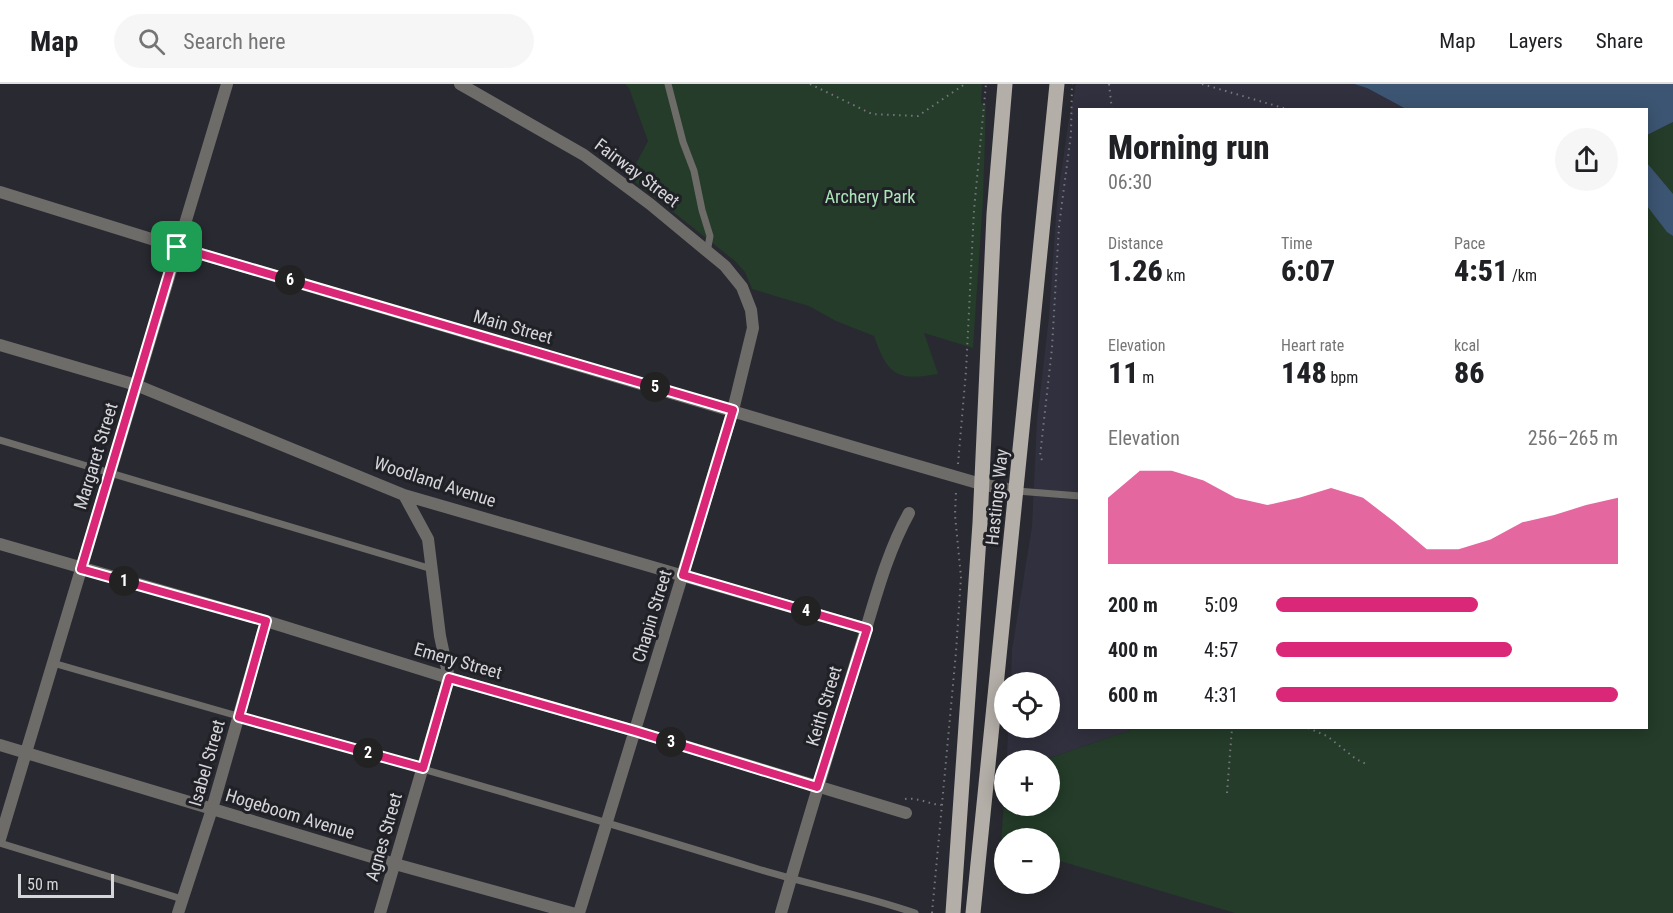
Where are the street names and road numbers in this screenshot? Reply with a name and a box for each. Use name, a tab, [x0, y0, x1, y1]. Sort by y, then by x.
street label: Fairway Street	[591, 134, 684, 211]
street label: Main Street	[471, 305, 555, 348]
street label: Margaret Street	[69, 400, 122, 512]
street label: Hastings Way	[981, 447, 1012, 546]
street label: Woodland Avenue	[372, 452, 499, 511]
street label: Chapin Street	[628, 567, 676, 665]
street label: Emery Street	[412, 638, 504, 683]
street label: Keith Street	[801, 663, 846, 748]
street label: Isabel Street	[184, 717, 229, 809]
street label: Hogeboom Avenue	[223, 784, 357, 843]
street label: Agnes Street	[361, 790, 406, 883]

